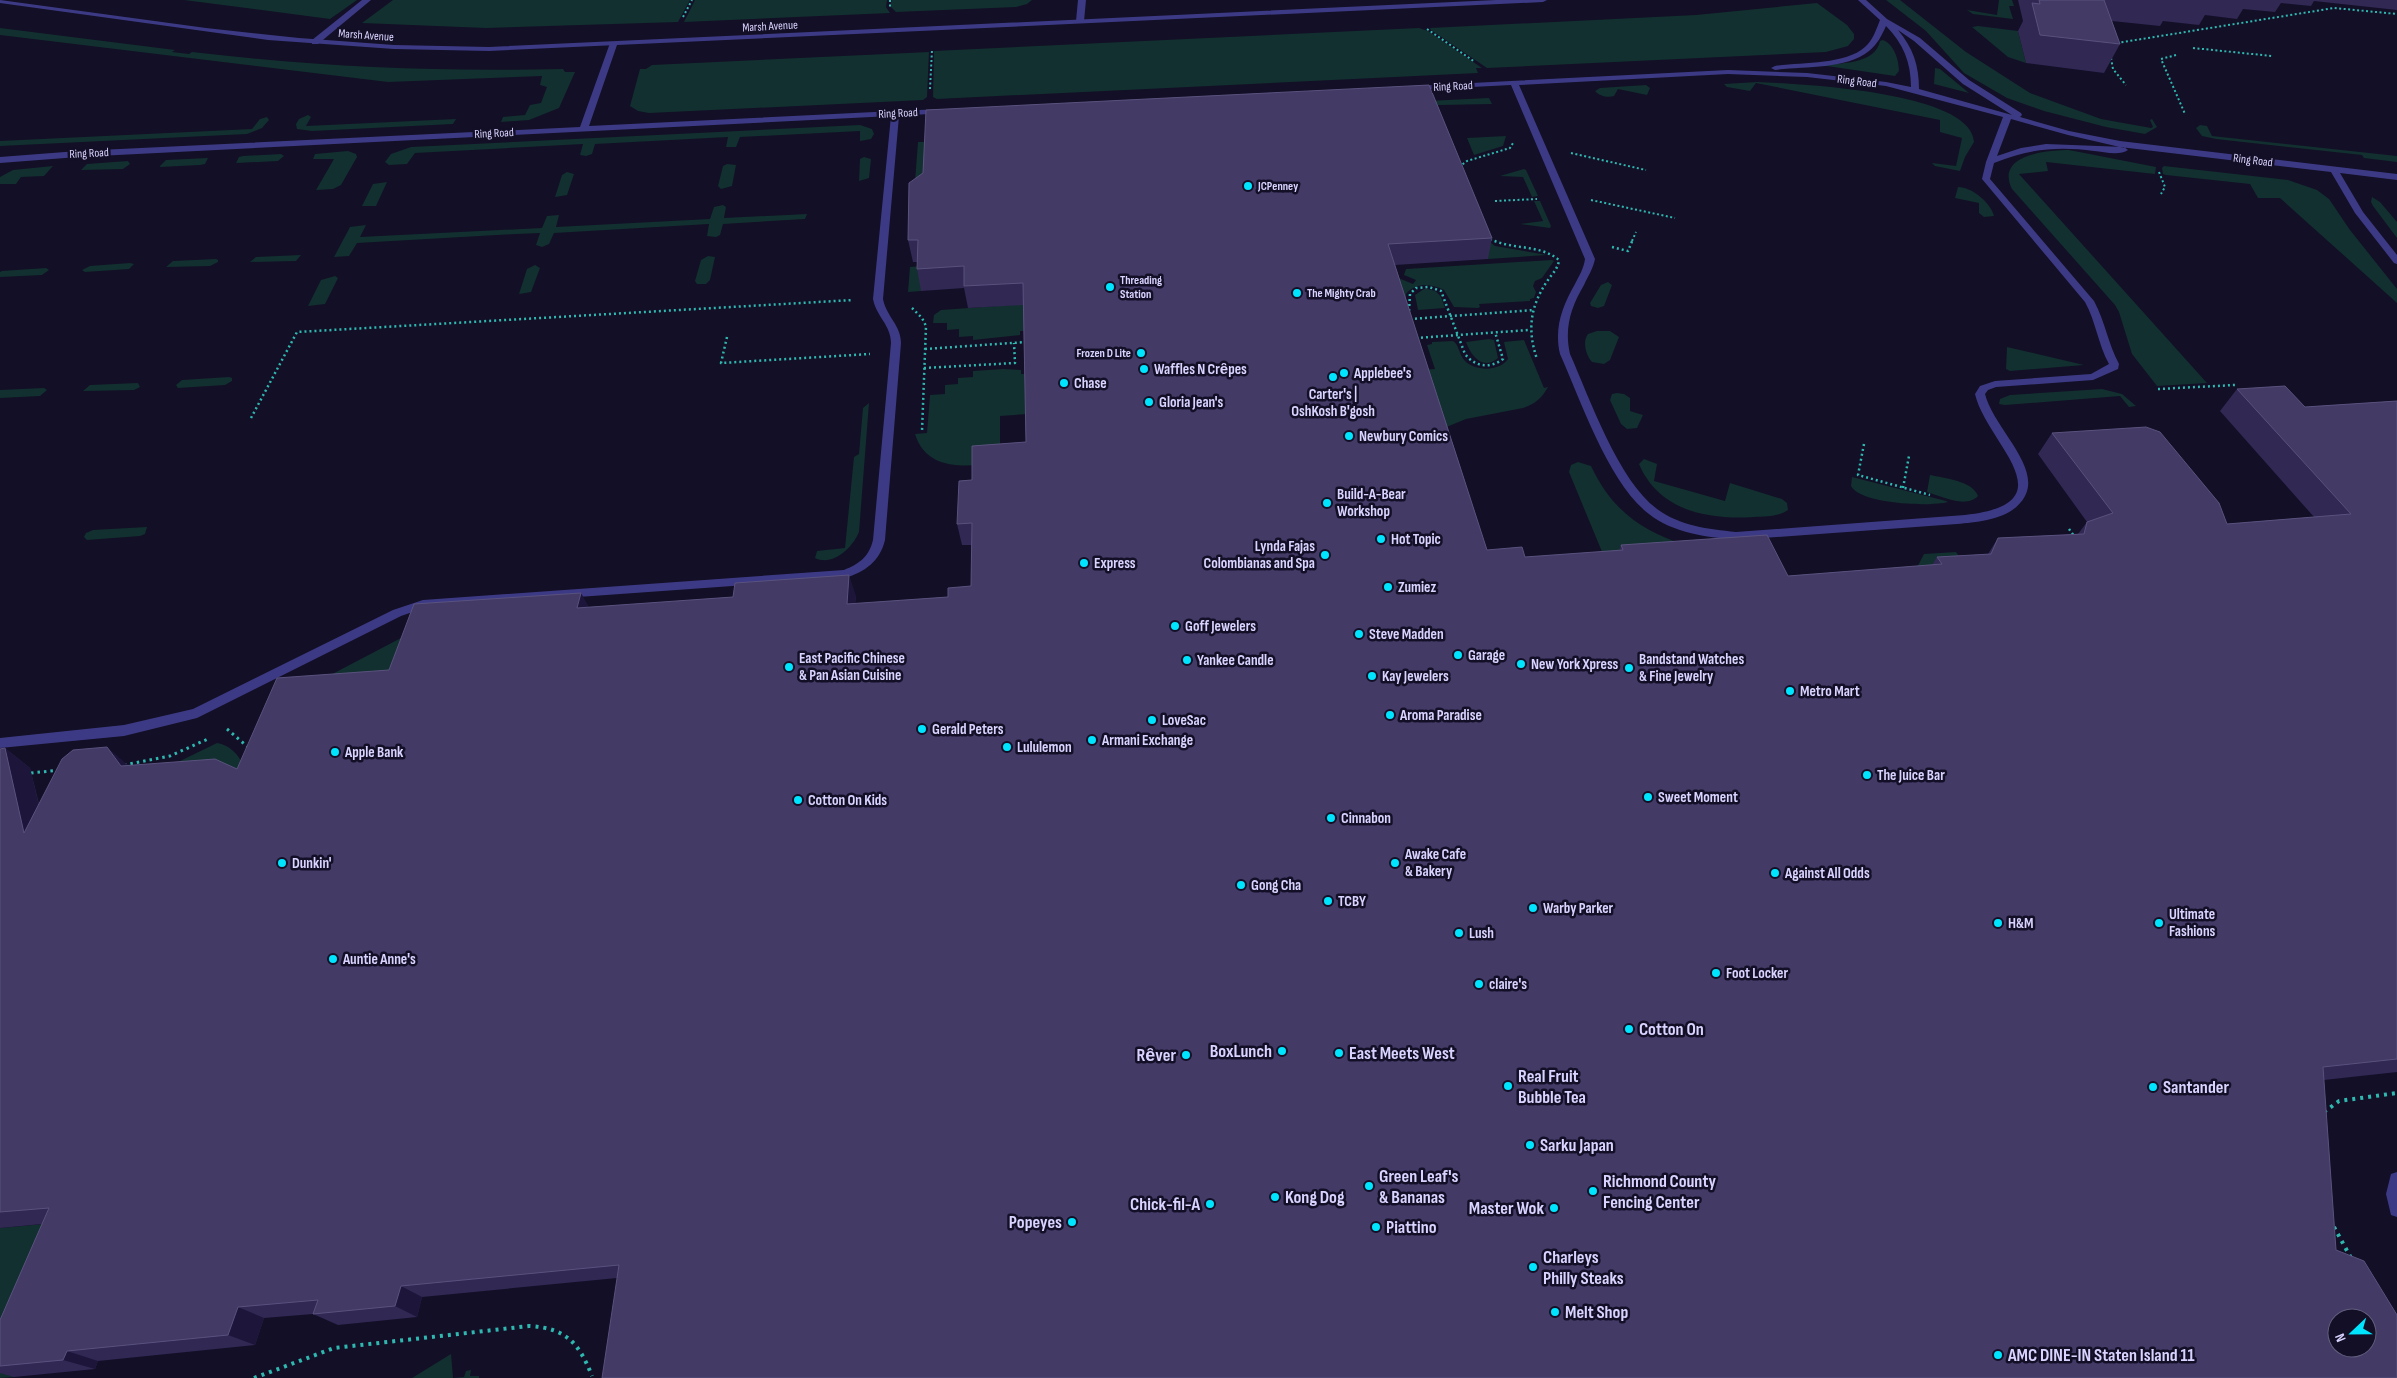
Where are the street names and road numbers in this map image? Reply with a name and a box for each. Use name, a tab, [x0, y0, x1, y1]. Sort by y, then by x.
street label: Marsh Avenue	[742, 18, 798, 35]
street label: Marsh Avenue	[338, 26, 394, 45]
street label: Ring Road	[1836, 72, 1878, 91]
street label: Ring Road	[1433, 78, 1473, 95]
street label: Ring Road	[878, 105, 918, 122]
street label: Ring Road	[474, 125, 514, 142]
street label: Ring Road	[69, 145, 109, 162]
street label: Ring Road	[2232, 151, 2274, 170]

